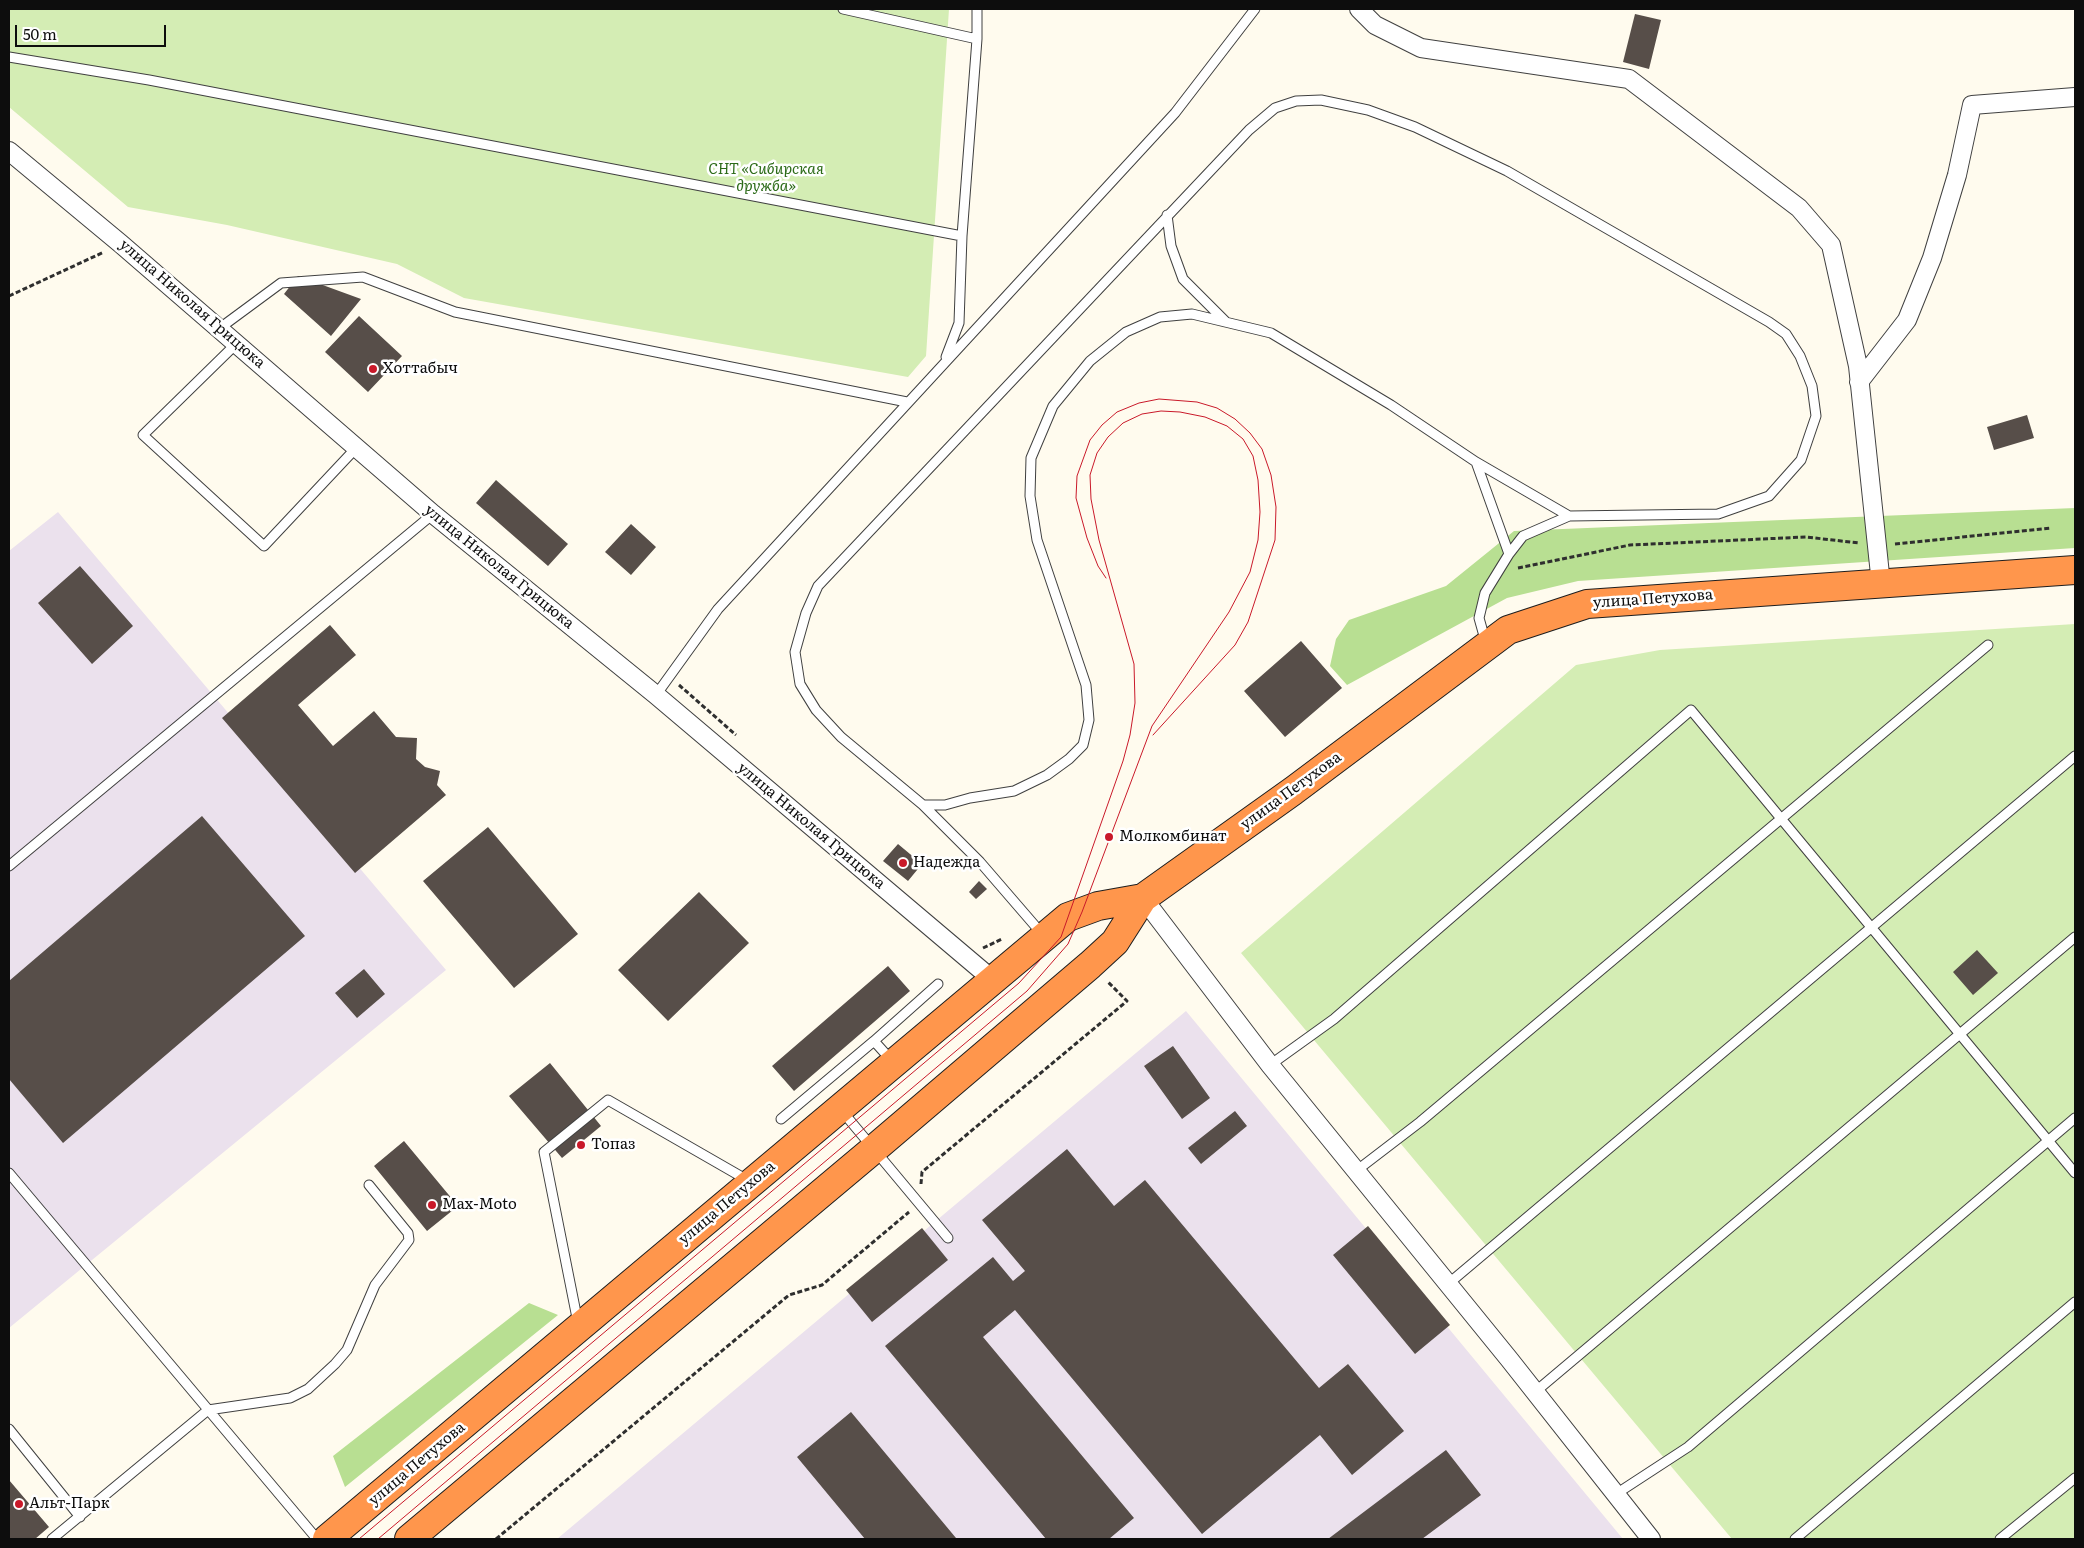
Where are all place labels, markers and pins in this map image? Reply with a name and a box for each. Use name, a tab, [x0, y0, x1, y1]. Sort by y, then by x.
place label: Хоттабыч	[383, 360, 458, 378]
marker: Хоттабыч	[367, 363, 379, 375]
place label: Молкомбинат	[1119, 828, 1227, 846]
marker: Молкомбинат	[1103, 831, 1115, 843]
place label: Надежда	[913, 854, 980, 872]
marker: Надежда	[897, 857, 909, 869]
place label: Топаз	[591, 1136, 636, 1154]
marker: Топаз	[575, 1139, 587, 1151]
place label: Max-Moto	[442, 1196, 517, 1214]
marker: Max-Moto	[426, 1199, 438, 1211]
place label: Альт-Парк	[29, 1495, 110, 1513]
marker: Альт-Парк	[13, 1498, 25, 1510]

